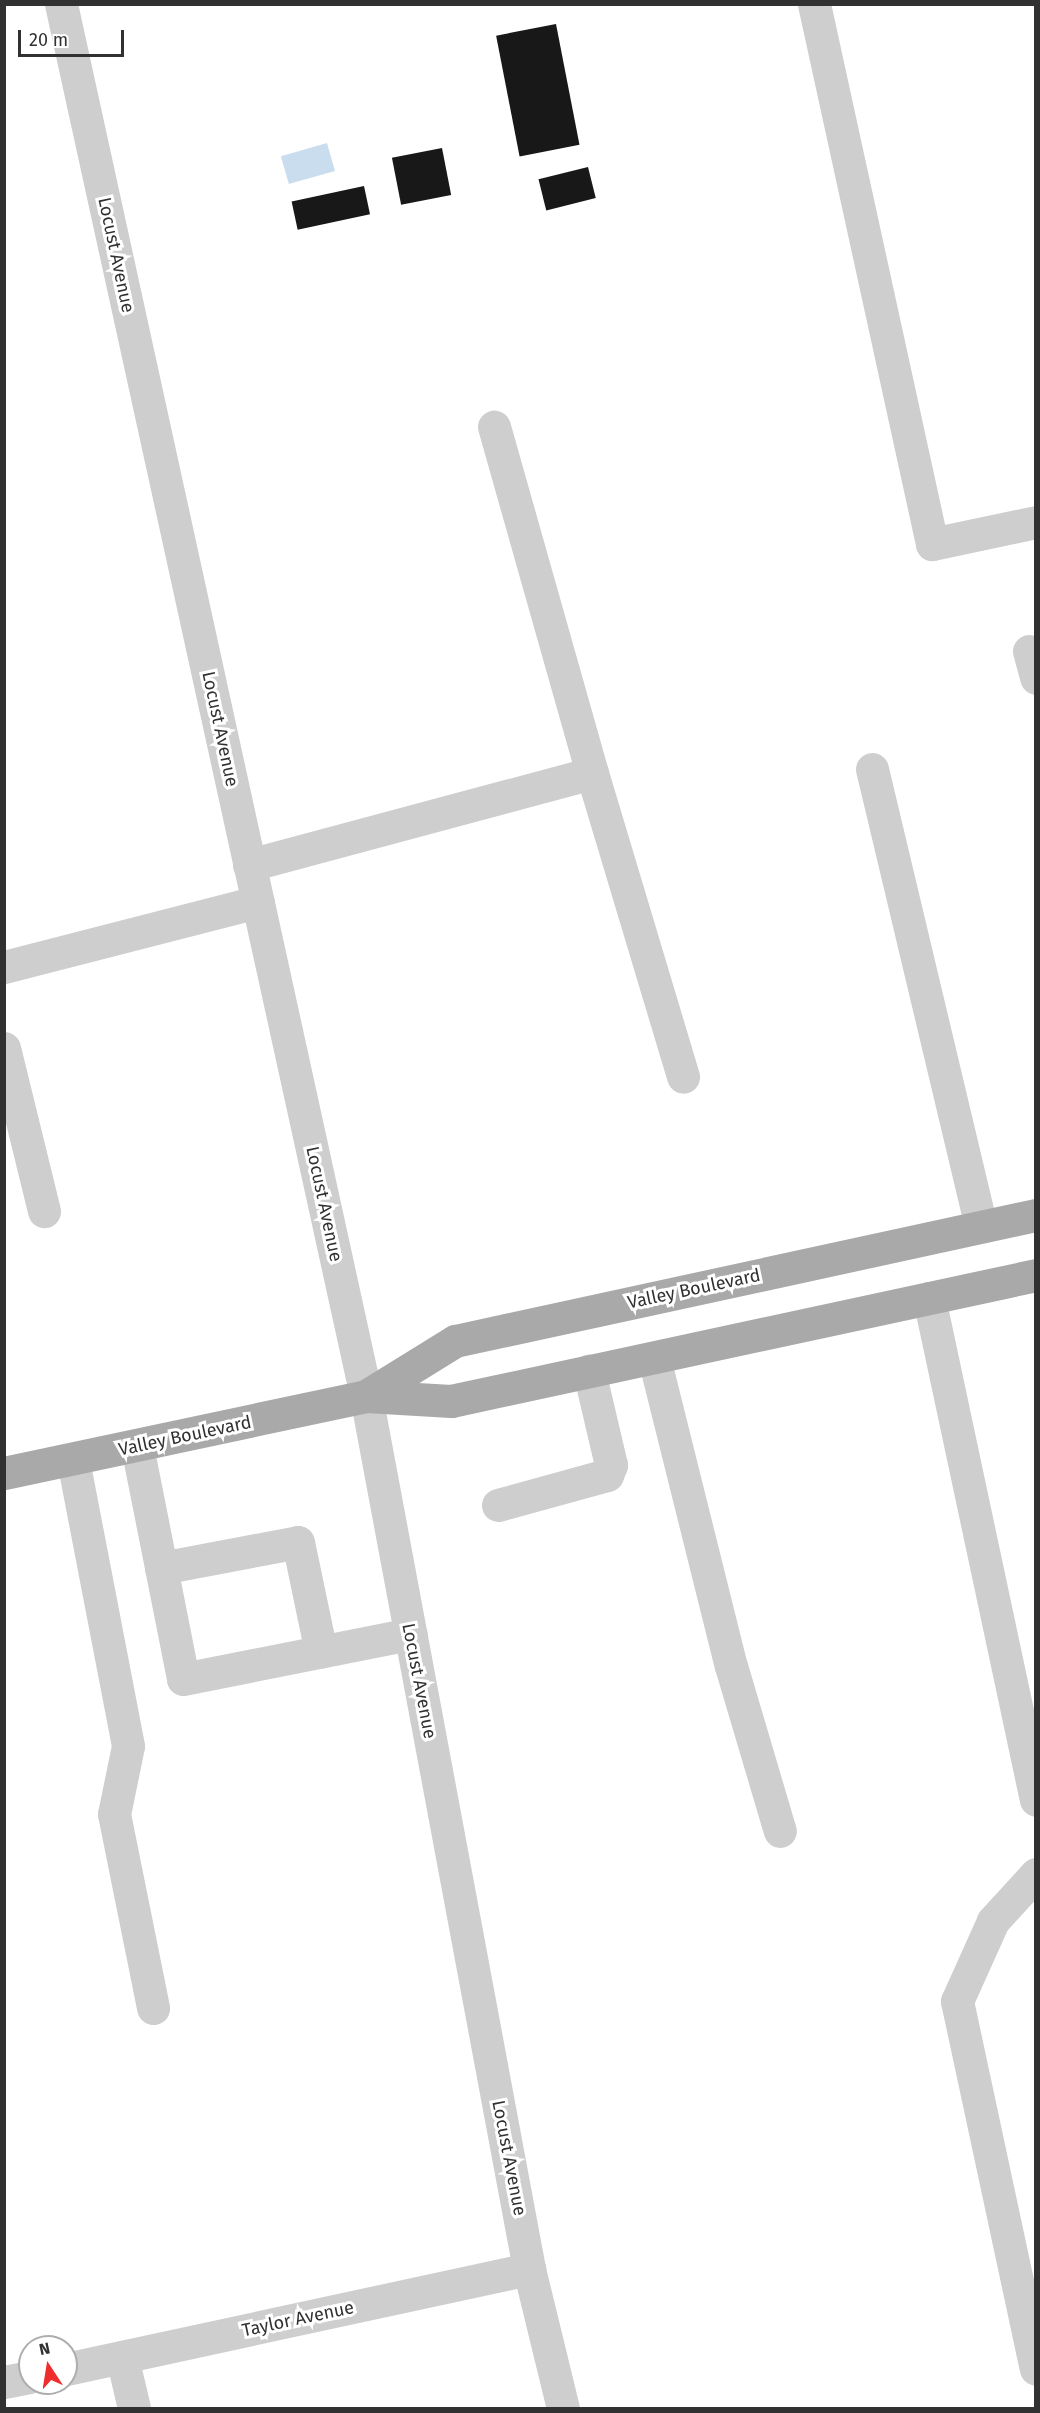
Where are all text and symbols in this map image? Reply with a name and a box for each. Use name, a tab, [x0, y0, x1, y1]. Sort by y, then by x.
scale bar	[21, 18, 128, 56]
text: 20 m	[29, 29, 68, 51]
street label: Locust Avenue	[93, 195, 139, 315]
street label: Locust Avenue	[197, 669, 243, 789]
street label: Locust Avenue	[301, 1144, 347, 1264]
street label: Valley Boulevard	[626, 1264, 762, 1314]
street label: Valley Boulevard	[117, 1411, 253, 1461]
street label: Locust Avenue	[397, 1621, 441, 1741]
street label: Locust Avenue	[487, 2098, 531, 2218]
street label: Taylor Avenue	[240, 2297, 356, 2341]
north arrow	[18, 2335, 78, 2395]
text: N	[37, 2338, 52, 2359]

